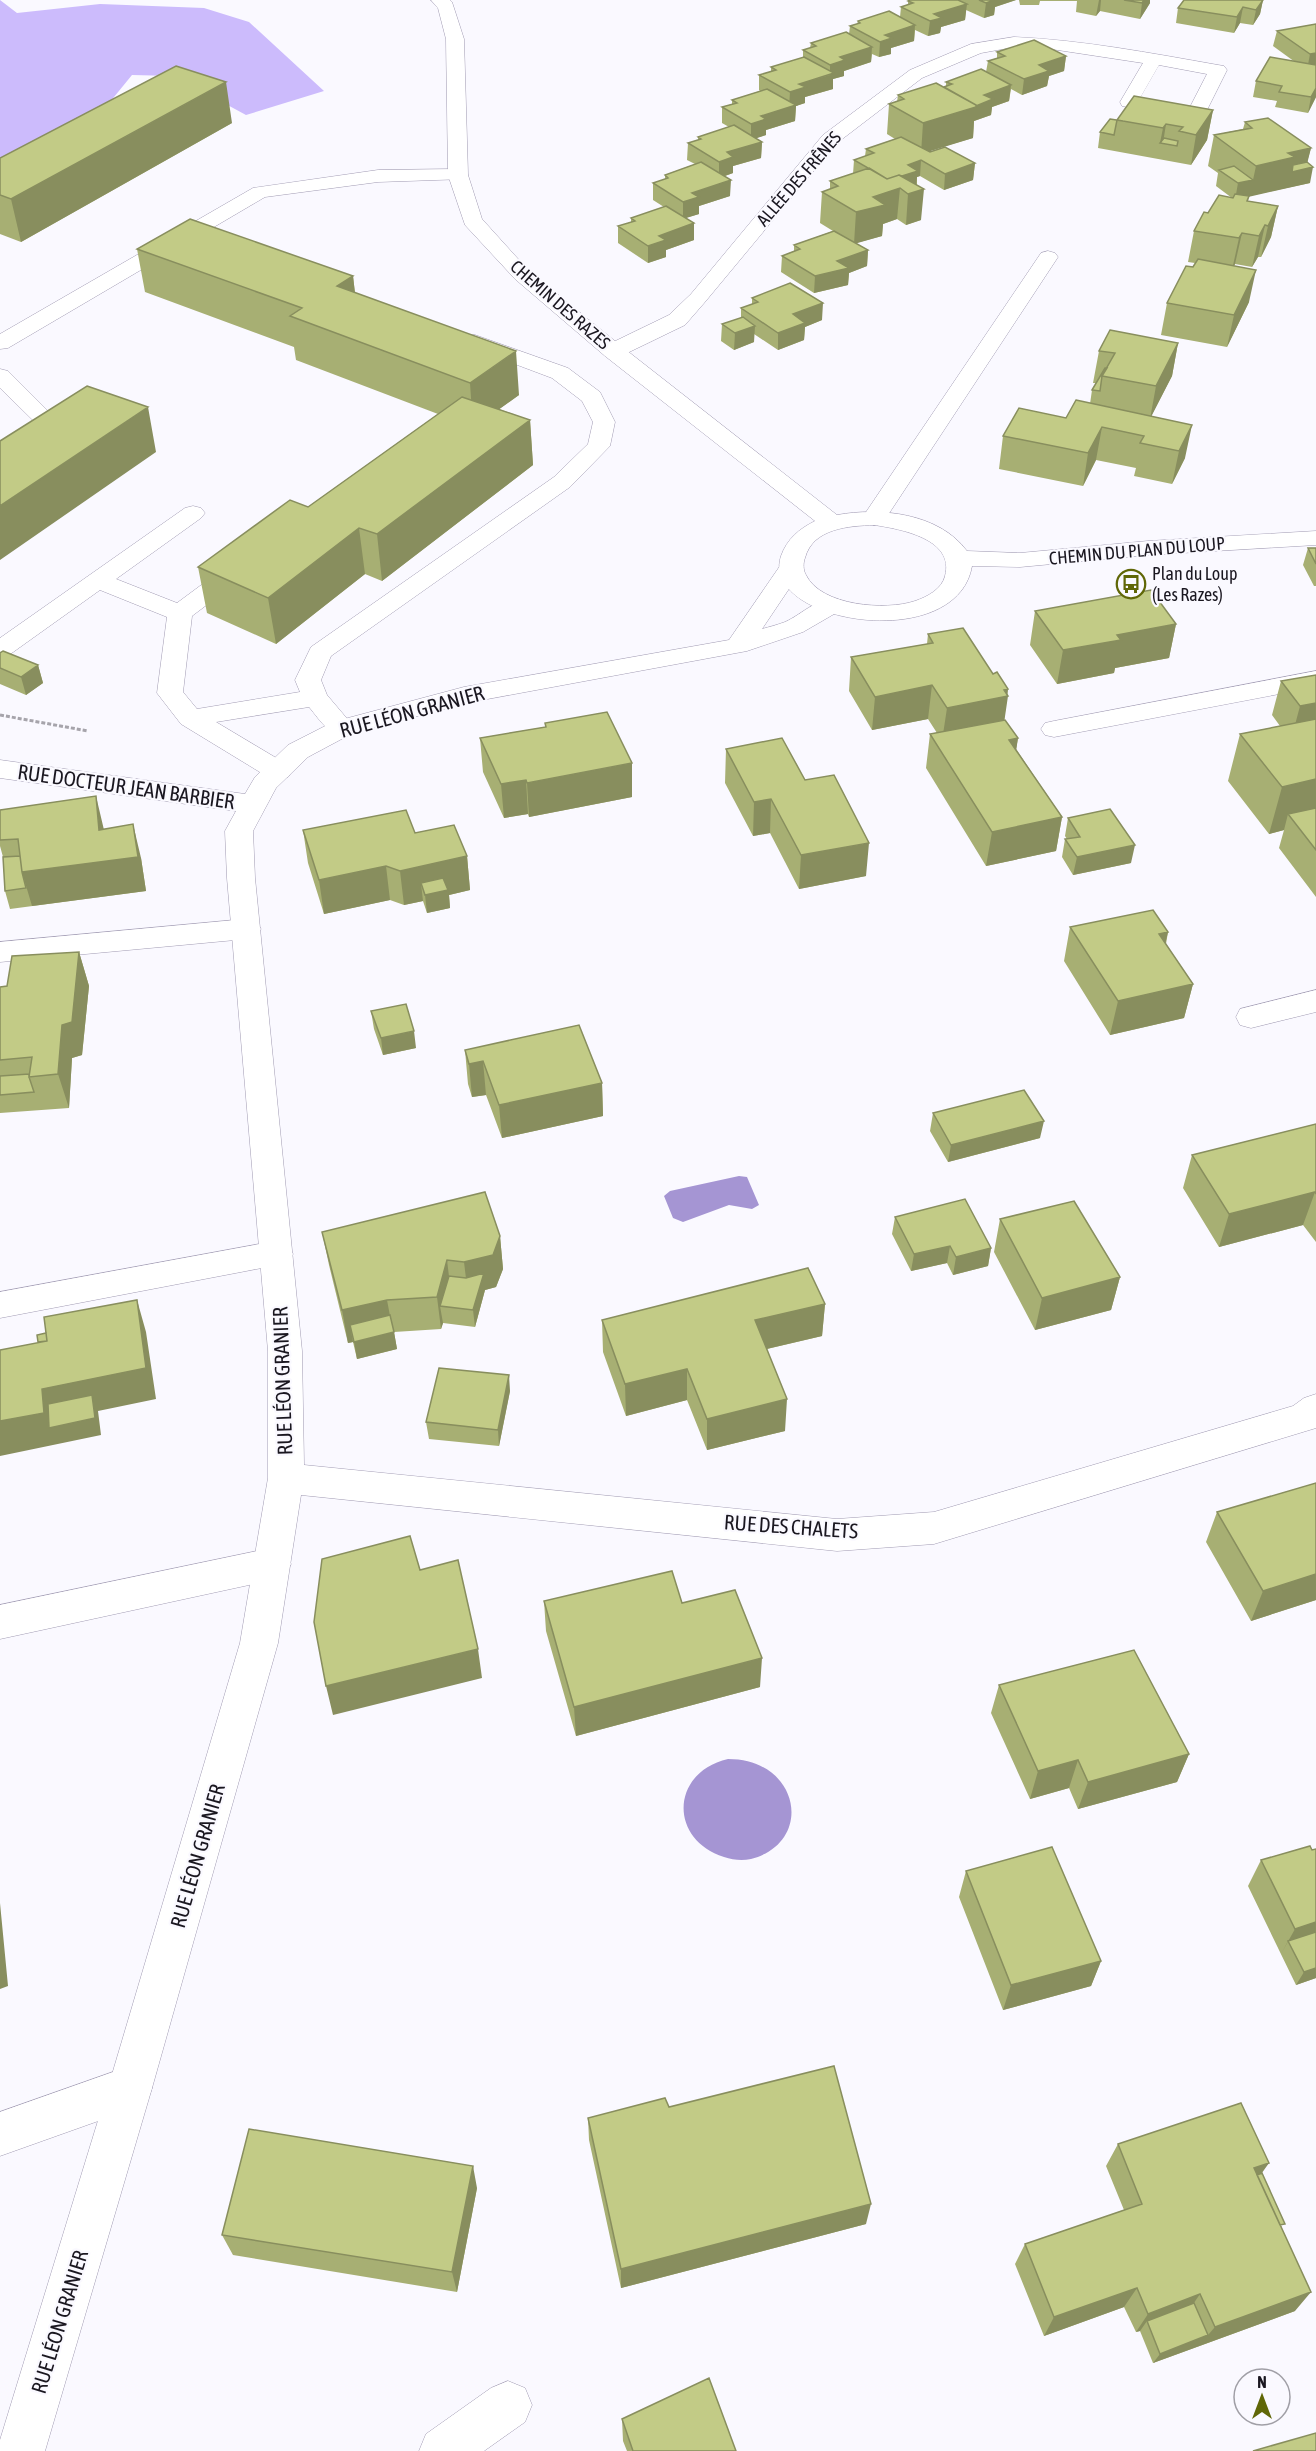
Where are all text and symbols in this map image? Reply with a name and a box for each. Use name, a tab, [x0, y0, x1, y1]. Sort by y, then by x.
street label: ALLÉE DES FRÊNES	[752, 127, 846, 230]
street label: CHEMIN DES RAZES	[506, 256, 615, 354]
street label: CHEMIN DU PLAN DU LOUP	[1048, 532, 1226, 569]
place label: Plan du Loup (Les Razes)	[1152, 563, 1238, 605]
bus stop icon: Plan du Loup (Les Razes)	[1115, 568, 1147, 600]
street label: RUE LÉON GRANIER	[337, 680, 487, 742]
street label: RUE DOCTEUR JEAN BARBIER	[16, 759, 237, 813]
street label: RUE LÉON GRANIER	[267, 1306, 297, 1456]
street label: RUE DES CHALETS	[723, 1509, 859, 1543]
street label: RUE LÉON GRANIER	[165, 1781, 229, 1930]
street label: RUE LÉON GRANIER	[26, 2247, 92, 2396]
north arrow	[1232, 2367, 1292, 2427]
text: N	[1257, 2373, 1267, 2391]

